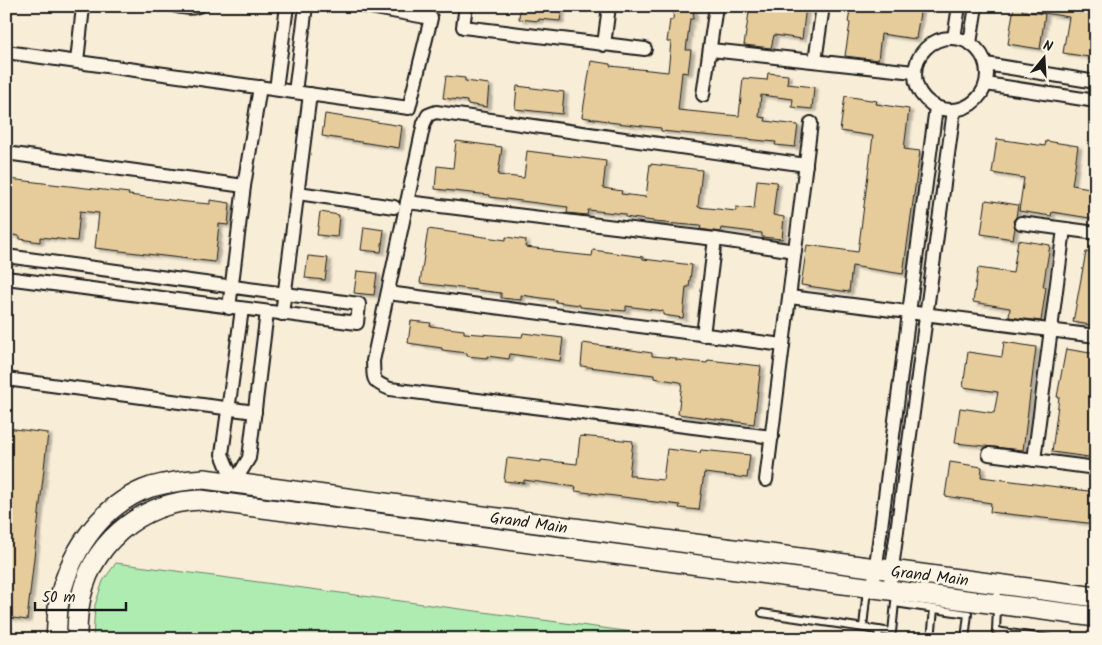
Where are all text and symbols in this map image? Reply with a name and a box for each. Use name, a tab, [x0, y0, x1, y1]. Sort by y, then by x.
north arrow	[1020, 32, 1070, 82]
text: N	[1040, 35, 1055, 58]
street label: Grand Main	[488, 506, 569, 541]
street label: Grand Main	[890, 559, 970, 594]
scale bar	[35, 580, 126, 612]
text: 50 m	[42, 586, 76, 610]

